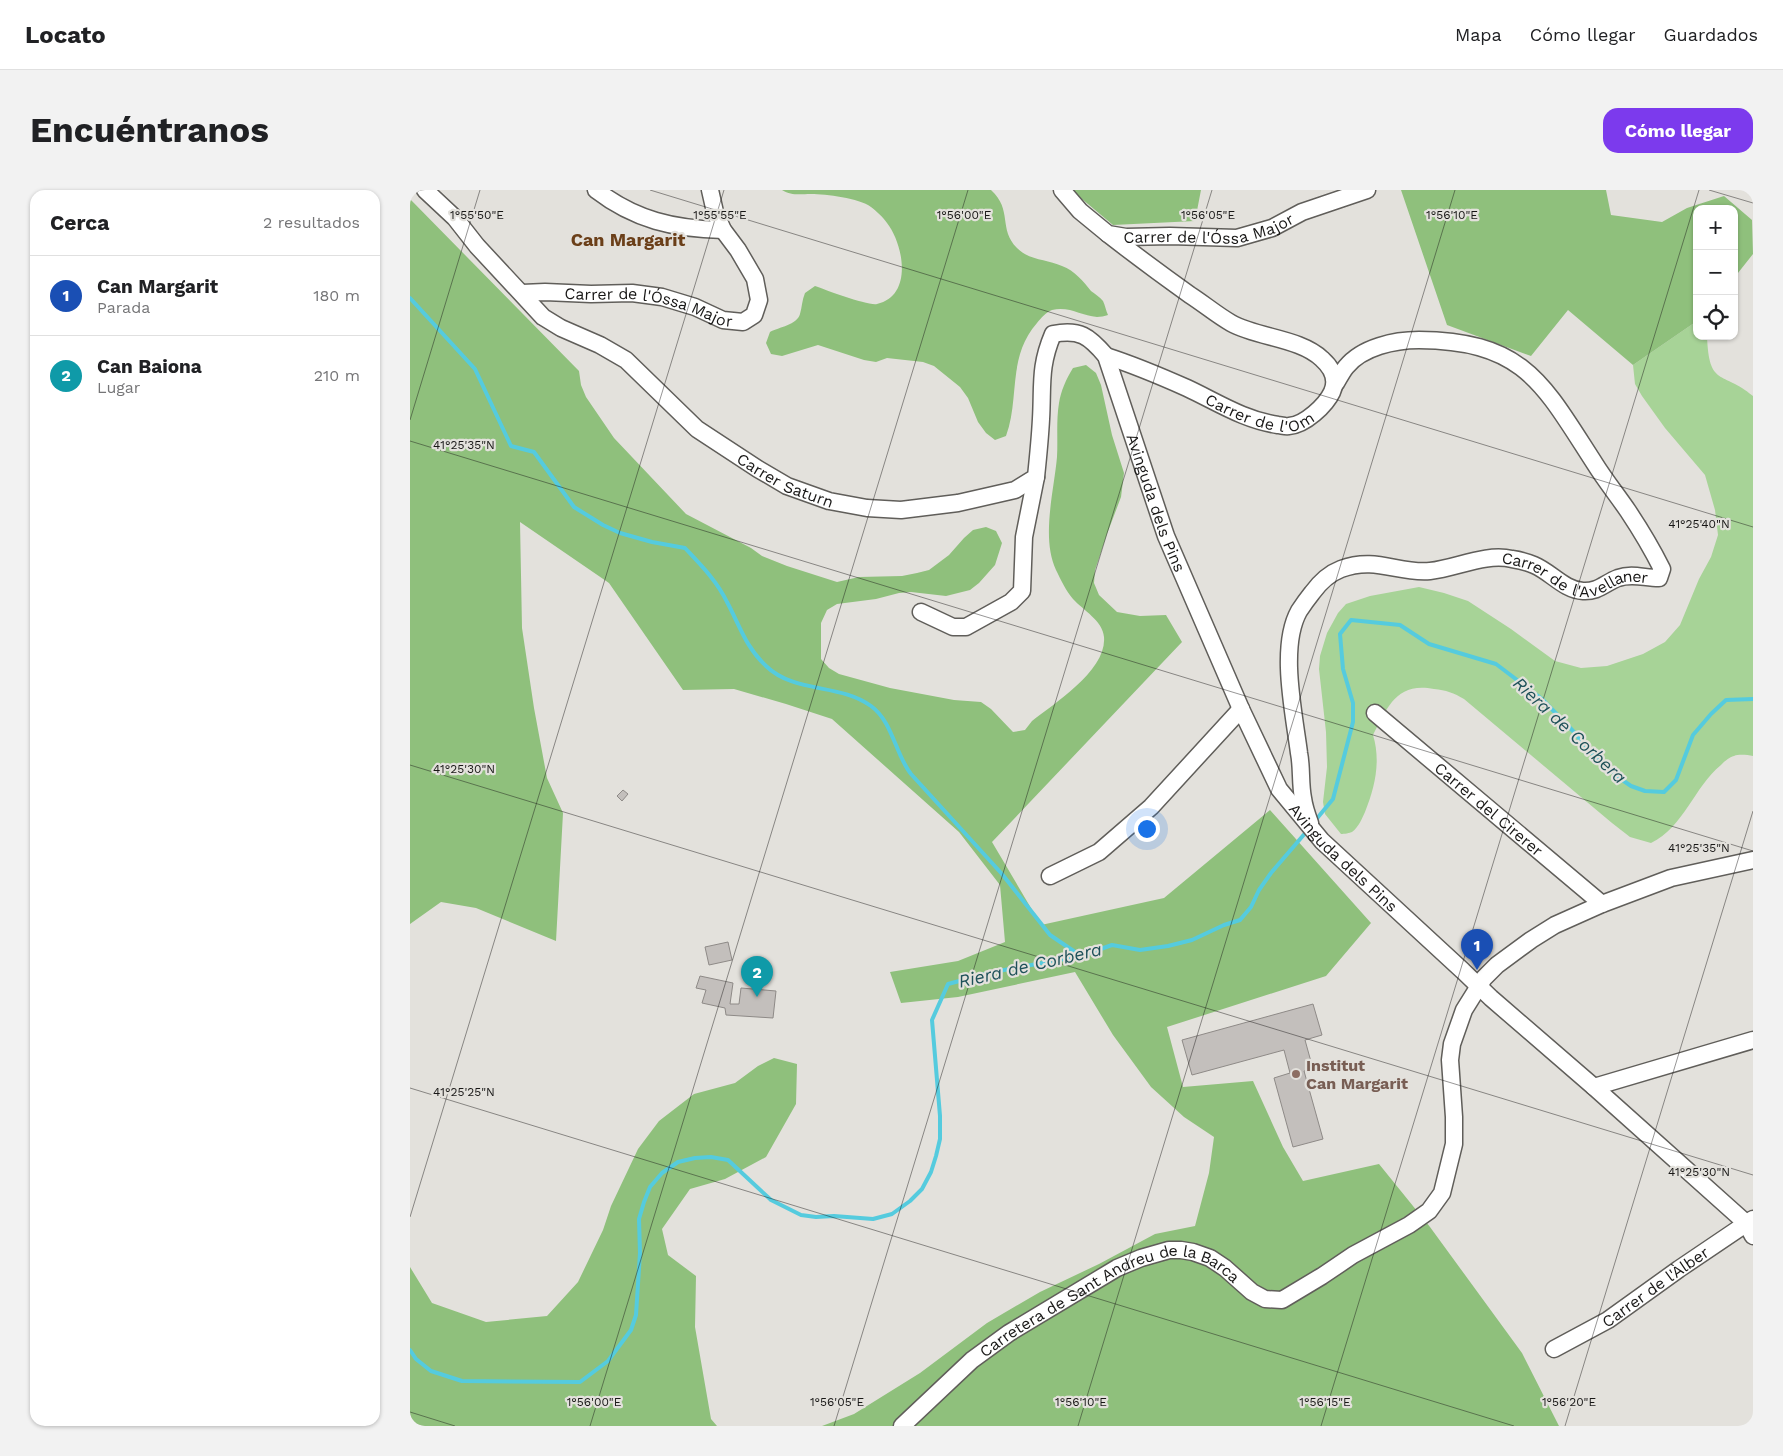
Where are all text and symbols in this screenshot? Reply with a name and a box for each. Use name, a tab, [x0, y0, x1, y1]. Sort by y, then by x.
text: Locato	[25, 21, 106, 49]
text: Mapa	[1455, 24, 1502, 45]
text: Cómo llegar	[1530, 24, 1636, 45]
text: Guardados	[1664, 24, 1758, 45]
button: Cómo llegar	[1603, 108, 1753, 153]
text: Encuéntranos	[30, 109, 269, 151]
map controls	[1693, 205, 1738, 340]
button: +	[1693, 205, 1738, 250]
text: 1°55'50"E	[450, 208, 504, 222]
text: 1°55'55"E	[693, 208, 747, 222]
text: 1°56'00"E	[937, 208, 992, 222]
text: 1°56'05"E	[1181, 208, 1235, 222]
text: 1°56'10"E	[1426, 208, 1478, 222]
street label: Carrer de l'Óssa Major	[1123, 209, 1297, 248]
text: Cerca	[50, 210, 109, 235]
text: 2 resultados	[263, 213, 360, 232]
district label: Can Margarit	[571, 229, 685, 250]
button: −	[1693, 250, 1738, 295]
text: Can Margarit	[97, 275, 218, 298]
street label: Carrer de l'Óssa Major	[564, 283, 734, 330]
text: 1	[63, 286, 69, 305]
text: 180 m	[313, 286, 360, 305]
button: locate	[1693, 295, 1738, 340]
text: Parada	[97, 298, 150, 317]
text: Can Baiona	[97, 355, 202, 378]
text: 2	[61, 366, 71, 385]
text: 210 m	[314, 366, 360, 385]
text: Lugar	[97, 378, 140, 397]
street label: Carrer de l'Om	[1202, 389, 1318, 436]
street label: Avinguda dels Pins	[1123, 431, 1190, 575]
text: 41°25'35"N	[433, 438, 495, 452]
street label: Carrer Saturn	[734, 448, 836, 511]
text: 41°25'40"N	[1668, 517, 1730, 531]
street label: Carrer de l'Avellaner	[1501, 548, 1650, 601]
water label: Riera de Corbera	[1509, 672, 1631, 788]
street label: Carrer del Cirerer	[1431, 758, 1547, 860]
text: 41°25'30"N	[433, 762, 495, 776]
street label: Avinguda dels Pins	[1285, 799, 1402, 915]
your location	[1134, 816, 1160, 842]
text: 41°25'35"N	[1668, 841, 1730, 855]
pin: 1	[1461, 929, 1493, 970]
water label: Riera de Corbera	[956, 938, 1104, 992]
pin: 2	[741, 956, 773, 997]
place label: Institut Can Margarit	[1306, 1056, 1408, 1093]
marker: Institut Can Margarit	[1290, 1068, 1302, 1080]
text: 41°25'25"N	[433, 1085, 495, 1099]
text: 41°25'30"N	[1668, 1165, 1730, 1179]
street label: Carretera de Sant Andreu de la Barca	[976, 1241, 1244, 1361]
street label: Carrer de l'Àlber	[1599, 1242, 1712, 1331]
text: 1°56'00"E	[567, 1395, 622, 1409]
text: 1°56'05"E	[810, 1395, 864, 1409]
text: 1°56'10"E	[1055, 1395, 1107, 1409]
text: 1°56'15"E	[1299, 1395, 1351, 1409]
text: 1°56'20"E	[1542, 1395, 1596, 1409]

